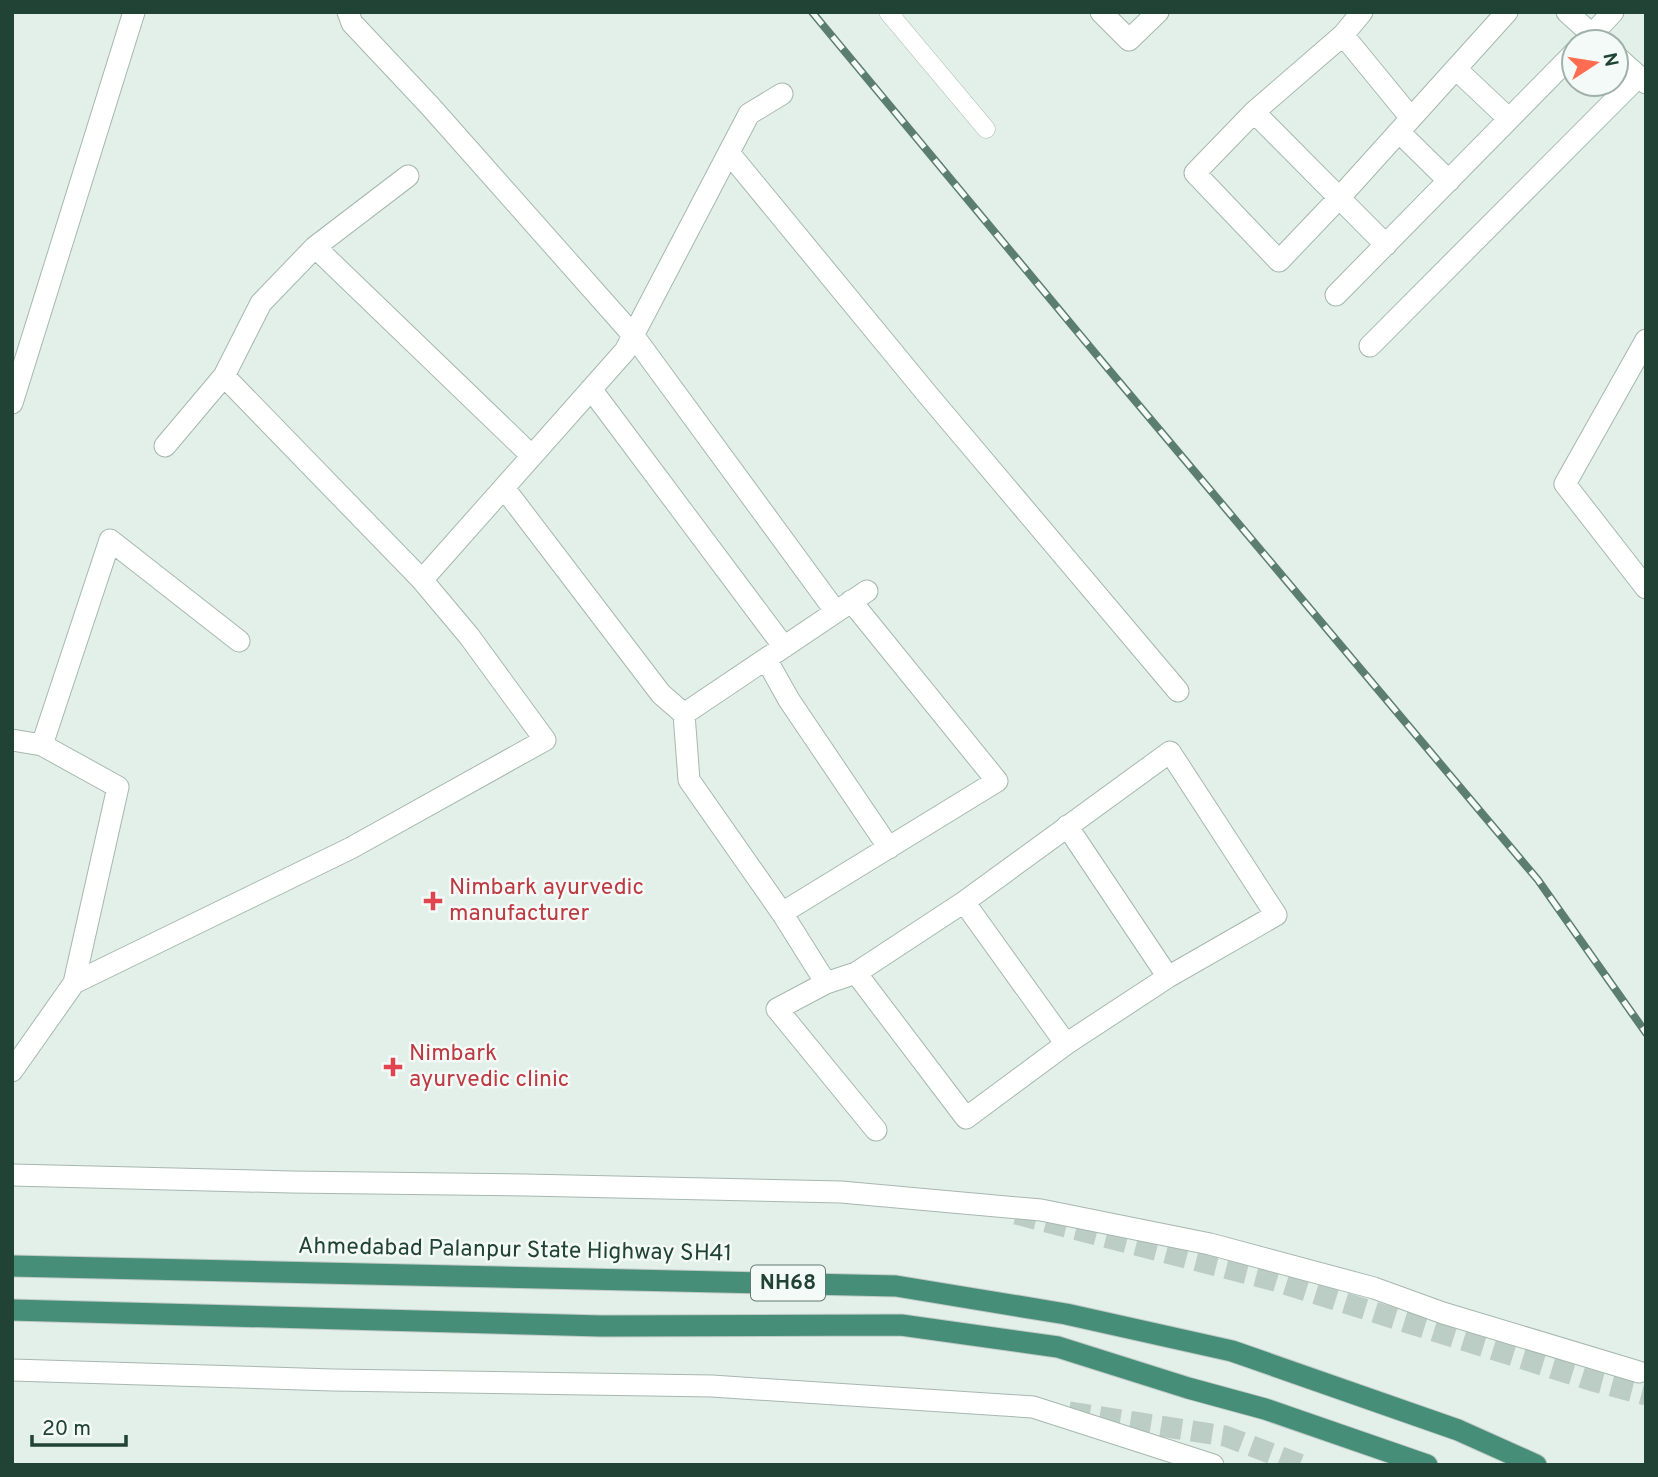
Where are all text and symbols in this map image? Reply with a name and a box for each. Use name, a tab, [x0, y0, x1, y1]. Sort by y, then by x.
north arrow	[1560, 28, 1630, 98]
text: N	[1597, 51, 1623, 69]
place label: Nimbark ayurvedic manufacturer	[449, 874, 644, 929]
marker: Nimbark ayurvedic manufacturer	[423, 891, 443, 911]
place label: Nimbark ayurvedic clinic	[409, 1040, 569, 1095]
marker: Nimbark ayurvedic clinic	[383, 1057, 403, 1077]
street label: Ahmedabad Palanpur State Highway SH41	[298, 1233, 732, 1269]
road number: NH68	[751, 1266, 825, 1300]
scale bar	[32, 1404, 126, 1448]
text: 20 m	[42, 1416, 91, 1443]

